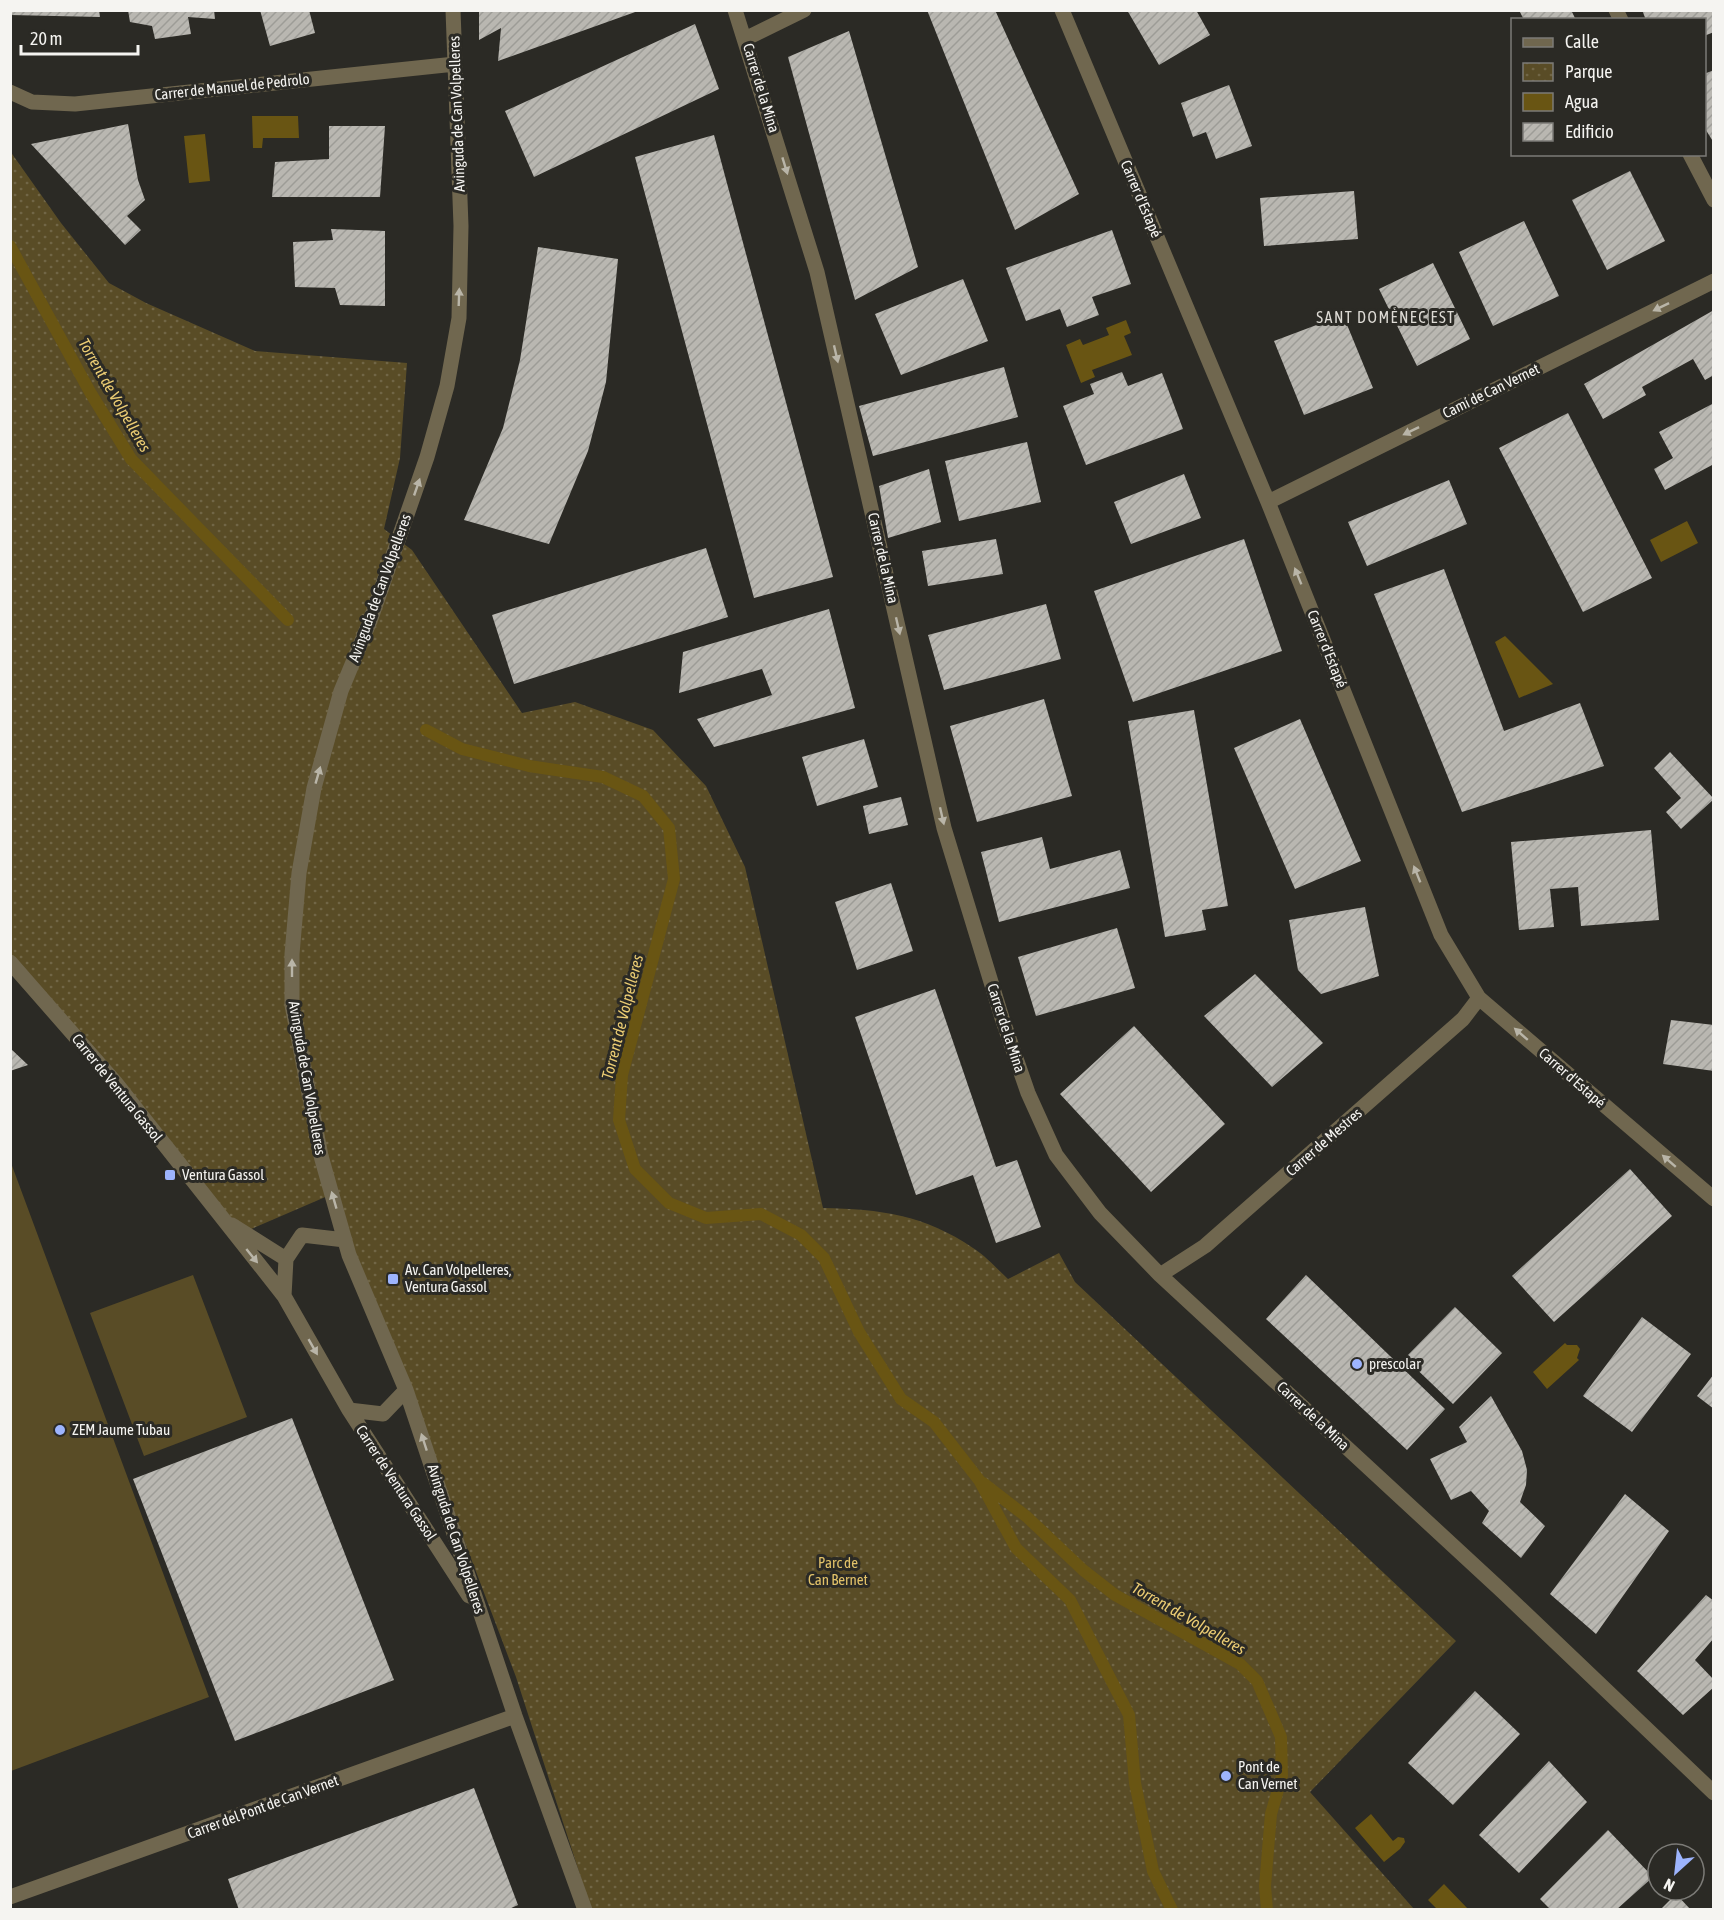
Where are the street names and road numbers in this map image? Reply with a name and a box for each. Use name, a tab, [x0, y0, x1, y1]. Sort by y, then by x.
street label: Avinguda de Can Volpelleres	[445, 36, 468, 192]
street label: Carrer de la Mina	[740, 41, 783, 135]
street label: Carrer de Manuel de Pedrolo	[154, 70, 310, 103]
street label: Carrer d'Estapé	[1118, 158, 1165, 240]
street label: Camí de Can Vernet	[1440, 360, 1542, 421]
street label: Carrer de la Mina	[865, 511, 902, 605]
street label: Avinguda de Can Volpelleres	[345, 512, 414, 664]
street label: Carrer d'Estapé	[1304, 607, 1351, 690]
street label: Carrer de la Mina	[984, 981, 1029, 1075]
street label: Avinguda de Can Volpelleres	[286, 1000, 329, 1156]
street label: Carrer de Ventura Gassol	[69, 1030, 166, 1145]
street label: Carrer d'Estapé	[1536, 1044, 1609, 1111]
street label: Carrer de Mestres	[1282, 1104, 1365, 1179]
street label: Carrer de la Mina	[1274, 1378, 1353, 1453]
street label: Carrer de Ventura Gassol	[353, 1422, 440, 1544]
street label: Avinguda de Can Volpelleres	[424, 1462, 489, 1616]
street label: Carrer del Pont de Can Vernet	[185, 1771, 341, 1842]

